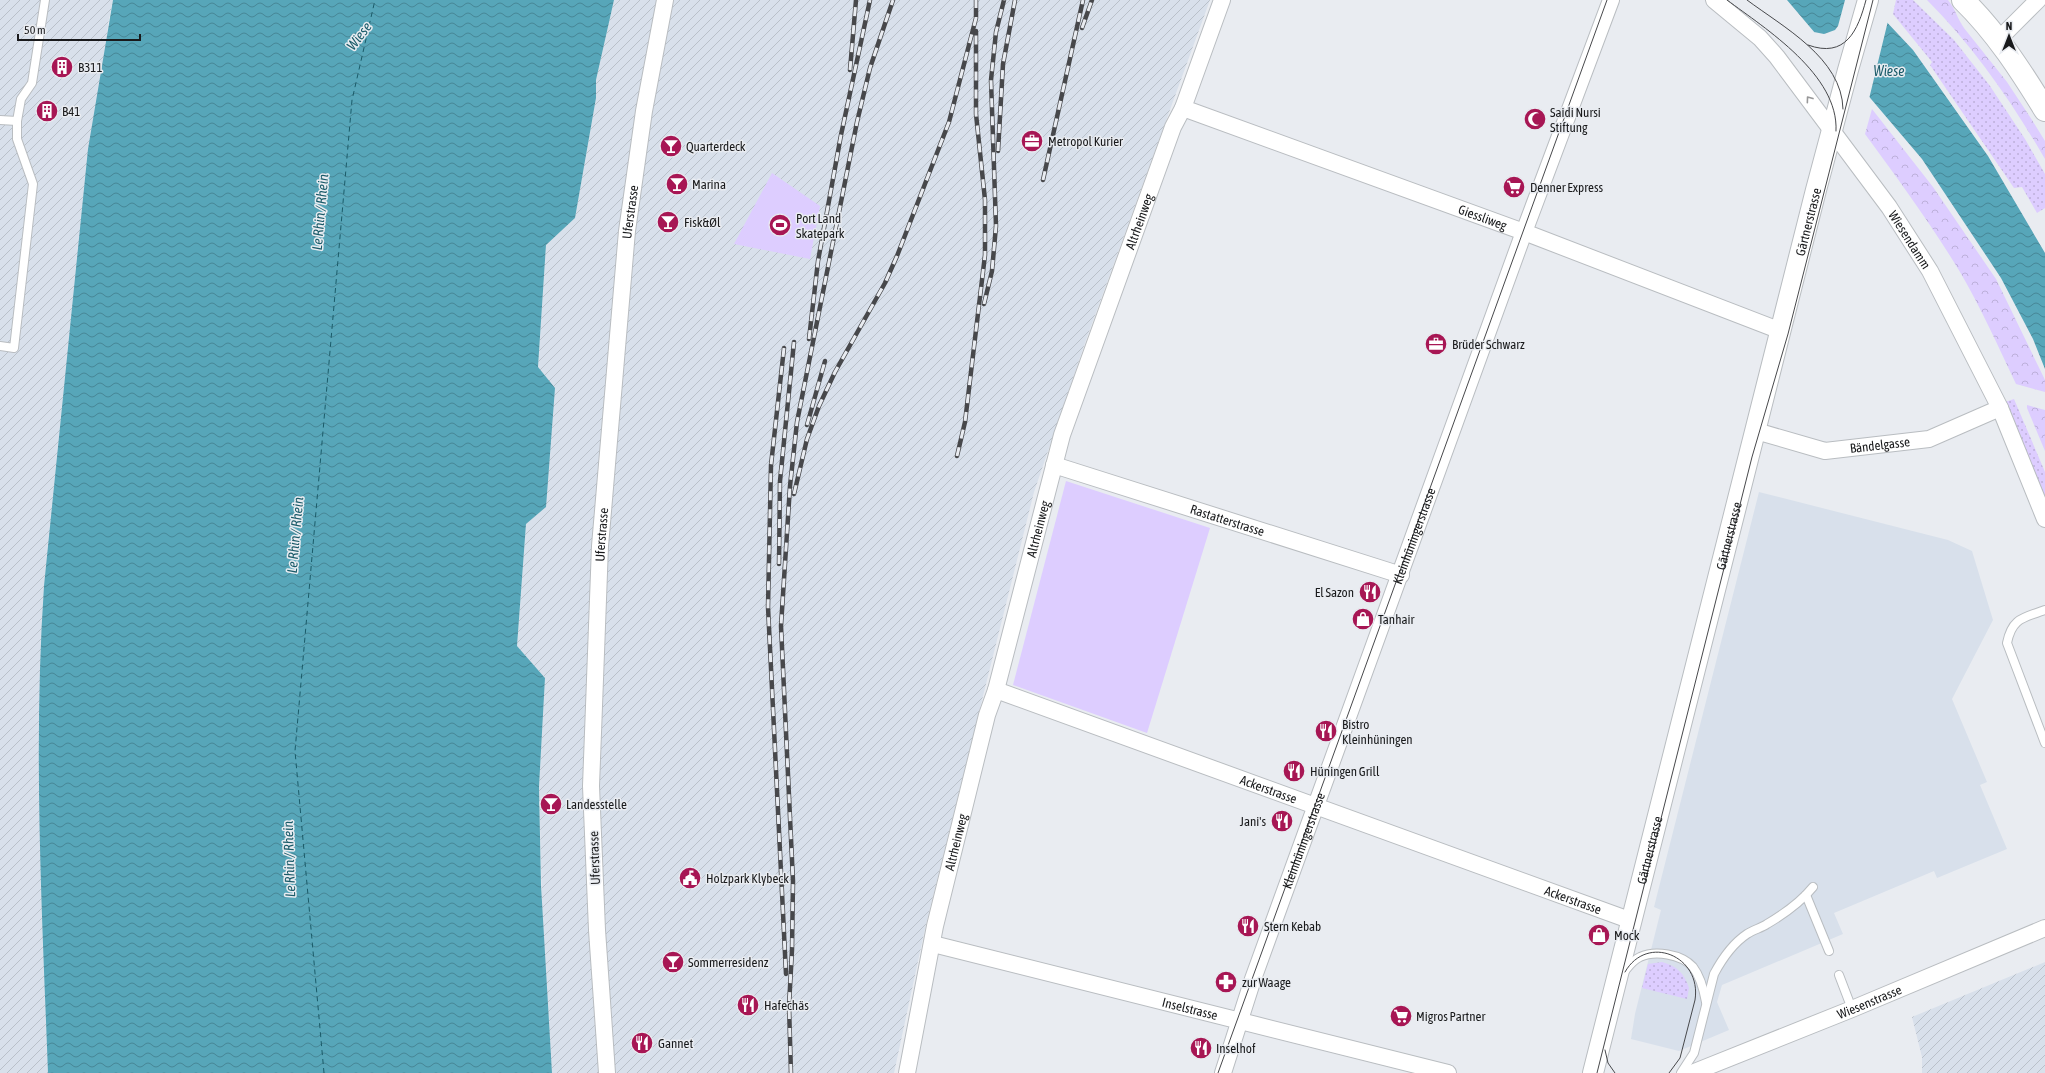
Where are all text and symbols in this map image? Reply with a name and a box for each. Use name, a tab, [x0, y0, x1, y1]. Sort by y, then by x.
scale bar	[18, 16, 140, 42]
north arrow	[1989, 16, 2029, 56]
water label: Wiese	[343, 19, 375, 53]
text: N	[2006, 20, 2012, 32]
text: 50 m	[24, 23, 46, 37]
building icon: B311	[49, 54, 75, 80]
place label: B311	[78, 60, 103, 75]
water label: Wiese	[1873, 63, 1905, 79]
one-way arrow	[1807, 97, 1814, 104]
building icon: B41	[34, 98, 60, 124]
place label: B41	[62, 104, 80, 119]
place label: Saidi Nursi Stiftung	[1550, 105, 1601, 135]
mosque icon: Saidi Nursi Stiftung	[1522, 106, 1548, 132]
office icon: Metropol Kurier	[1019, 128, 1045, 154]
bar icon: Quarterdeck	[658, 133, 684, 159]
place label: Metropol Kurier	[1048, 134, 1123, 149]
place label: Quarterdeck	[686, 139, 746, 154]
bar icon: Marina	[664, 171, 690, 197]
water label: Le Rhin / Rhein	[309, 173, 331, 251]
supermarket icon: Denner Express	[1501, 174, 1527, 200]
place label: Marina	[692, 177, 726, 192]
place label: Denner Express	[1530, 180, 1604, 195]
street label: Uferstrasse	[619, 184, 641, 239]
street label: Gärtnerstrasse	[1793, 186, 1824, 257]
street label: Altrheinweg	[1123, 191, 1156, 251]
street label: Giessliweg	[1456, 202, 1509, 233]
street label: Wiesendamm	[1885, 208, 1934, 272]
bar icon: Fisk&Øl	[655, 209, 681, 235]
place label: Port Land Skatepark	[796, 211, 845, 241]
sports icon: Port Land Skatepark	[767, 212, 793, 238]
place label: Fisk&Øl	[684, 215, 721, 230]
office icon: Brüder Schwarz	[1423, 331, 1449, 357]
place label: Brüder Schwarz	[1452, 337, 1525, 352]
street label: Bändelgasse	[1849, 434, 1911, 456]
street label: Kleinhüningerstrasse	[1390, 486, 1439, 586]
water label: Le Rhin / Rhein	[284, 496, 306, 574]
street label: Altrheinweg	[1024, 499, 1053, 559]
street label: Gärtnerstrasse	[1713, 500, 1745, 572]
street label: Rastatterstrasse	[1188, 502, 1266, 539]
street label: Uferstrasse	[592, 507, 611, 562]
restaurant icon: El Sazon	[1357, 579, 1383, 605]
place label: El Sazon	[1315, 585, 1354, 600]
shop icon: Tanhair	[1350, 606, 1376, 632]
place label: Tanhair	[1378, 612, 1414, 627]
place label: Bistro Kleinhüningen	[1342, 717, 1413, 747]
restaurant icon: Bistro Kleinhüningen	[1313, 718, 1339, 744]
restaurant icon: Hüningen Grill	[1281, 758, 1307, 784]
place label: Hüningen Grill	[1310, 764, 1380, 779]
street label: Ackerstrasse	[1238, 772, 1299, 807]
street label: Kleinhüningerstrasse	[1279, 790, 1328, 891]
bar icon: Landesstelle	[538, 791, 564, 817]
place label: Landesstelle	[566, 797, 627, 812]
restaurant icon: Jani's	[1269, 808, 1295, 834]
street label: Altrheinweg	[942, 812, 970, 872]
place label: Jani's	[1240, 814, 1266, 829]
street label: Gärtnerstrasse	[1634, 814, 1666, 886]
water label: Le Rhin / Rhein	[280, 820, 298, 897]
street label: Uferstrasse	[586, 831, 603, 885]
public building icon: Holzpark Klybeck	[677, 865, 703, 891]
place label: Holzpark Klybeck	[706, 871, 789, 886]
street label: Ackerstrasse	[1542, 883, 1604, 917]
restaurant icon: Stern Kebab	[1235, 913, 1261, 939]
place label: Stern Kebab	[1264, 919, 1321, 934]
shop icon: Mock	[1586, 922, 1612, 948]
place label: Mock	[1614, 928, 1640, 943]
bar icon: Sommerresidenz	[660, 949, 686, 975]
place label: Sommerresidenz	[688, 955, 769, 970]
pharmacy icon: zur Waage	[1213, 969, 1239, 995]
place label: zur Waage	[1242, 975, 1291, 990]
street label: Wiesenstrasse	[1835, 982, 1904, 1022]
restaurant icon: Hafechäs	[735, 992, 761, 1018]
street label: Inselstrasse	[1161, 995, 1219, 1023]
place label: Hafechäs	[764, 998, 809, 1013]
supermarket icon: Migros Partner	[1388, 1003, 1414, 1029]
place label: Migros Partner	[1416, 1009, 1485, 1024]
restaurant icon: Gannet	[629, 1030, 655, 1056]
restaurant icon: Inselhof	[1188, 1035, 1214, 1061]
place label: Gannet	[658, 1036, 693, 1051]
place label: Inselhof	[1216, 1041, 1256, 1056]

